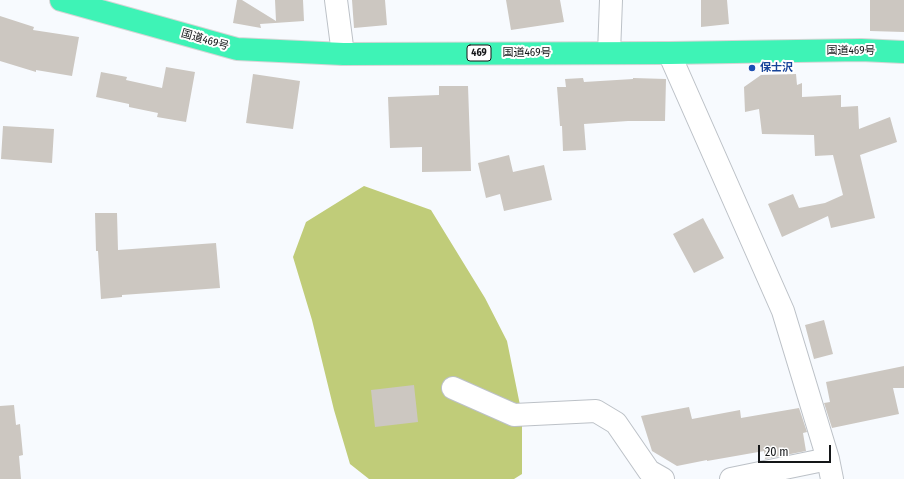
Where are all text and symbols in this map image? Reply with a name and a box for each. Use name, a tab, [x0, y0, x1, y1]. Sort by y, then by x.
street label: 国道469号	[180, 27, 230, 53]
street label: 国道469号	[827, 44, 875, 58]
road number: 469	[467, 45, 491, 61]
street label: 国道469号	[503, 46, 551, 60]
place label: 保士沢	[760, 61, 793, 75]
marker: 保士沢	[747, 63, 757, 73]
scale bar	[760, 437, 833, 463]
text: 20 m	[765, 445, 789, 459]

